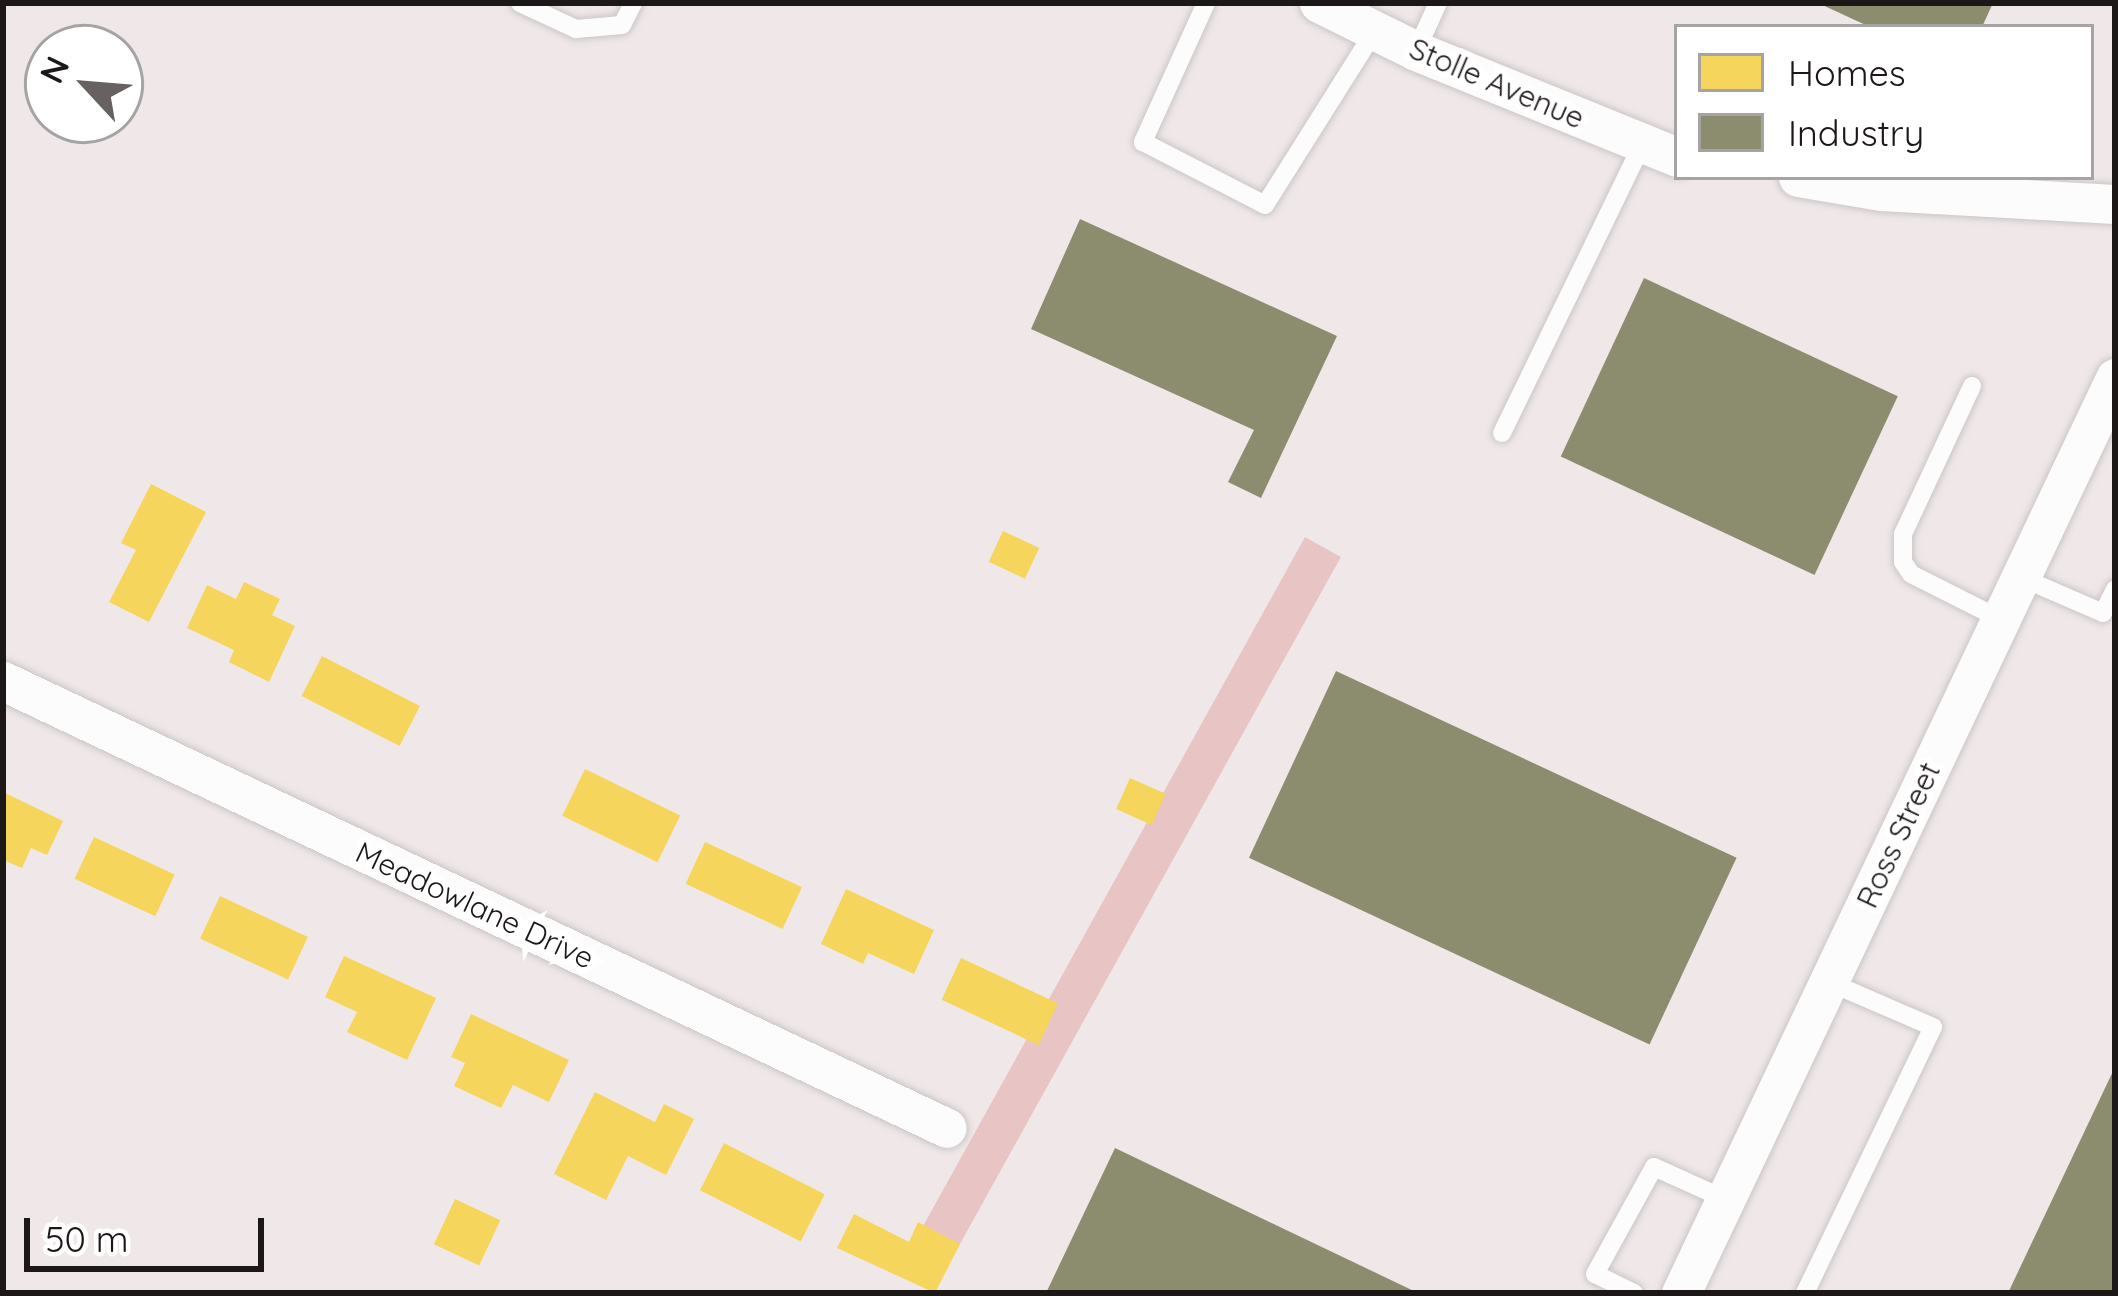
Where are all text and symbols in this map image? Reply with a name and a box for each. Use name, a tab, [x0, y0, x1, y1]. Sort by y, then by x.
north arrow	[24, 24, 144, 144]
legend	[1674, 24, 2094, 180]
street label: Stolle Avenue	[1404, 30, 1590, 136]
text: N	[30, 49, 78, 89]
text: Homes	[1788, 50, 1906, 95]
text: Industry	[1788, 110, 1924, 155]
street label: Ross Street	[1849, 757, 1947, 913]
street label: Meadowlane Drive	[350, 834, 600, 976]
scale bar	[30, 1194, 270, 1268]
text: 50 m	[45, 1216, 129, 1261]

